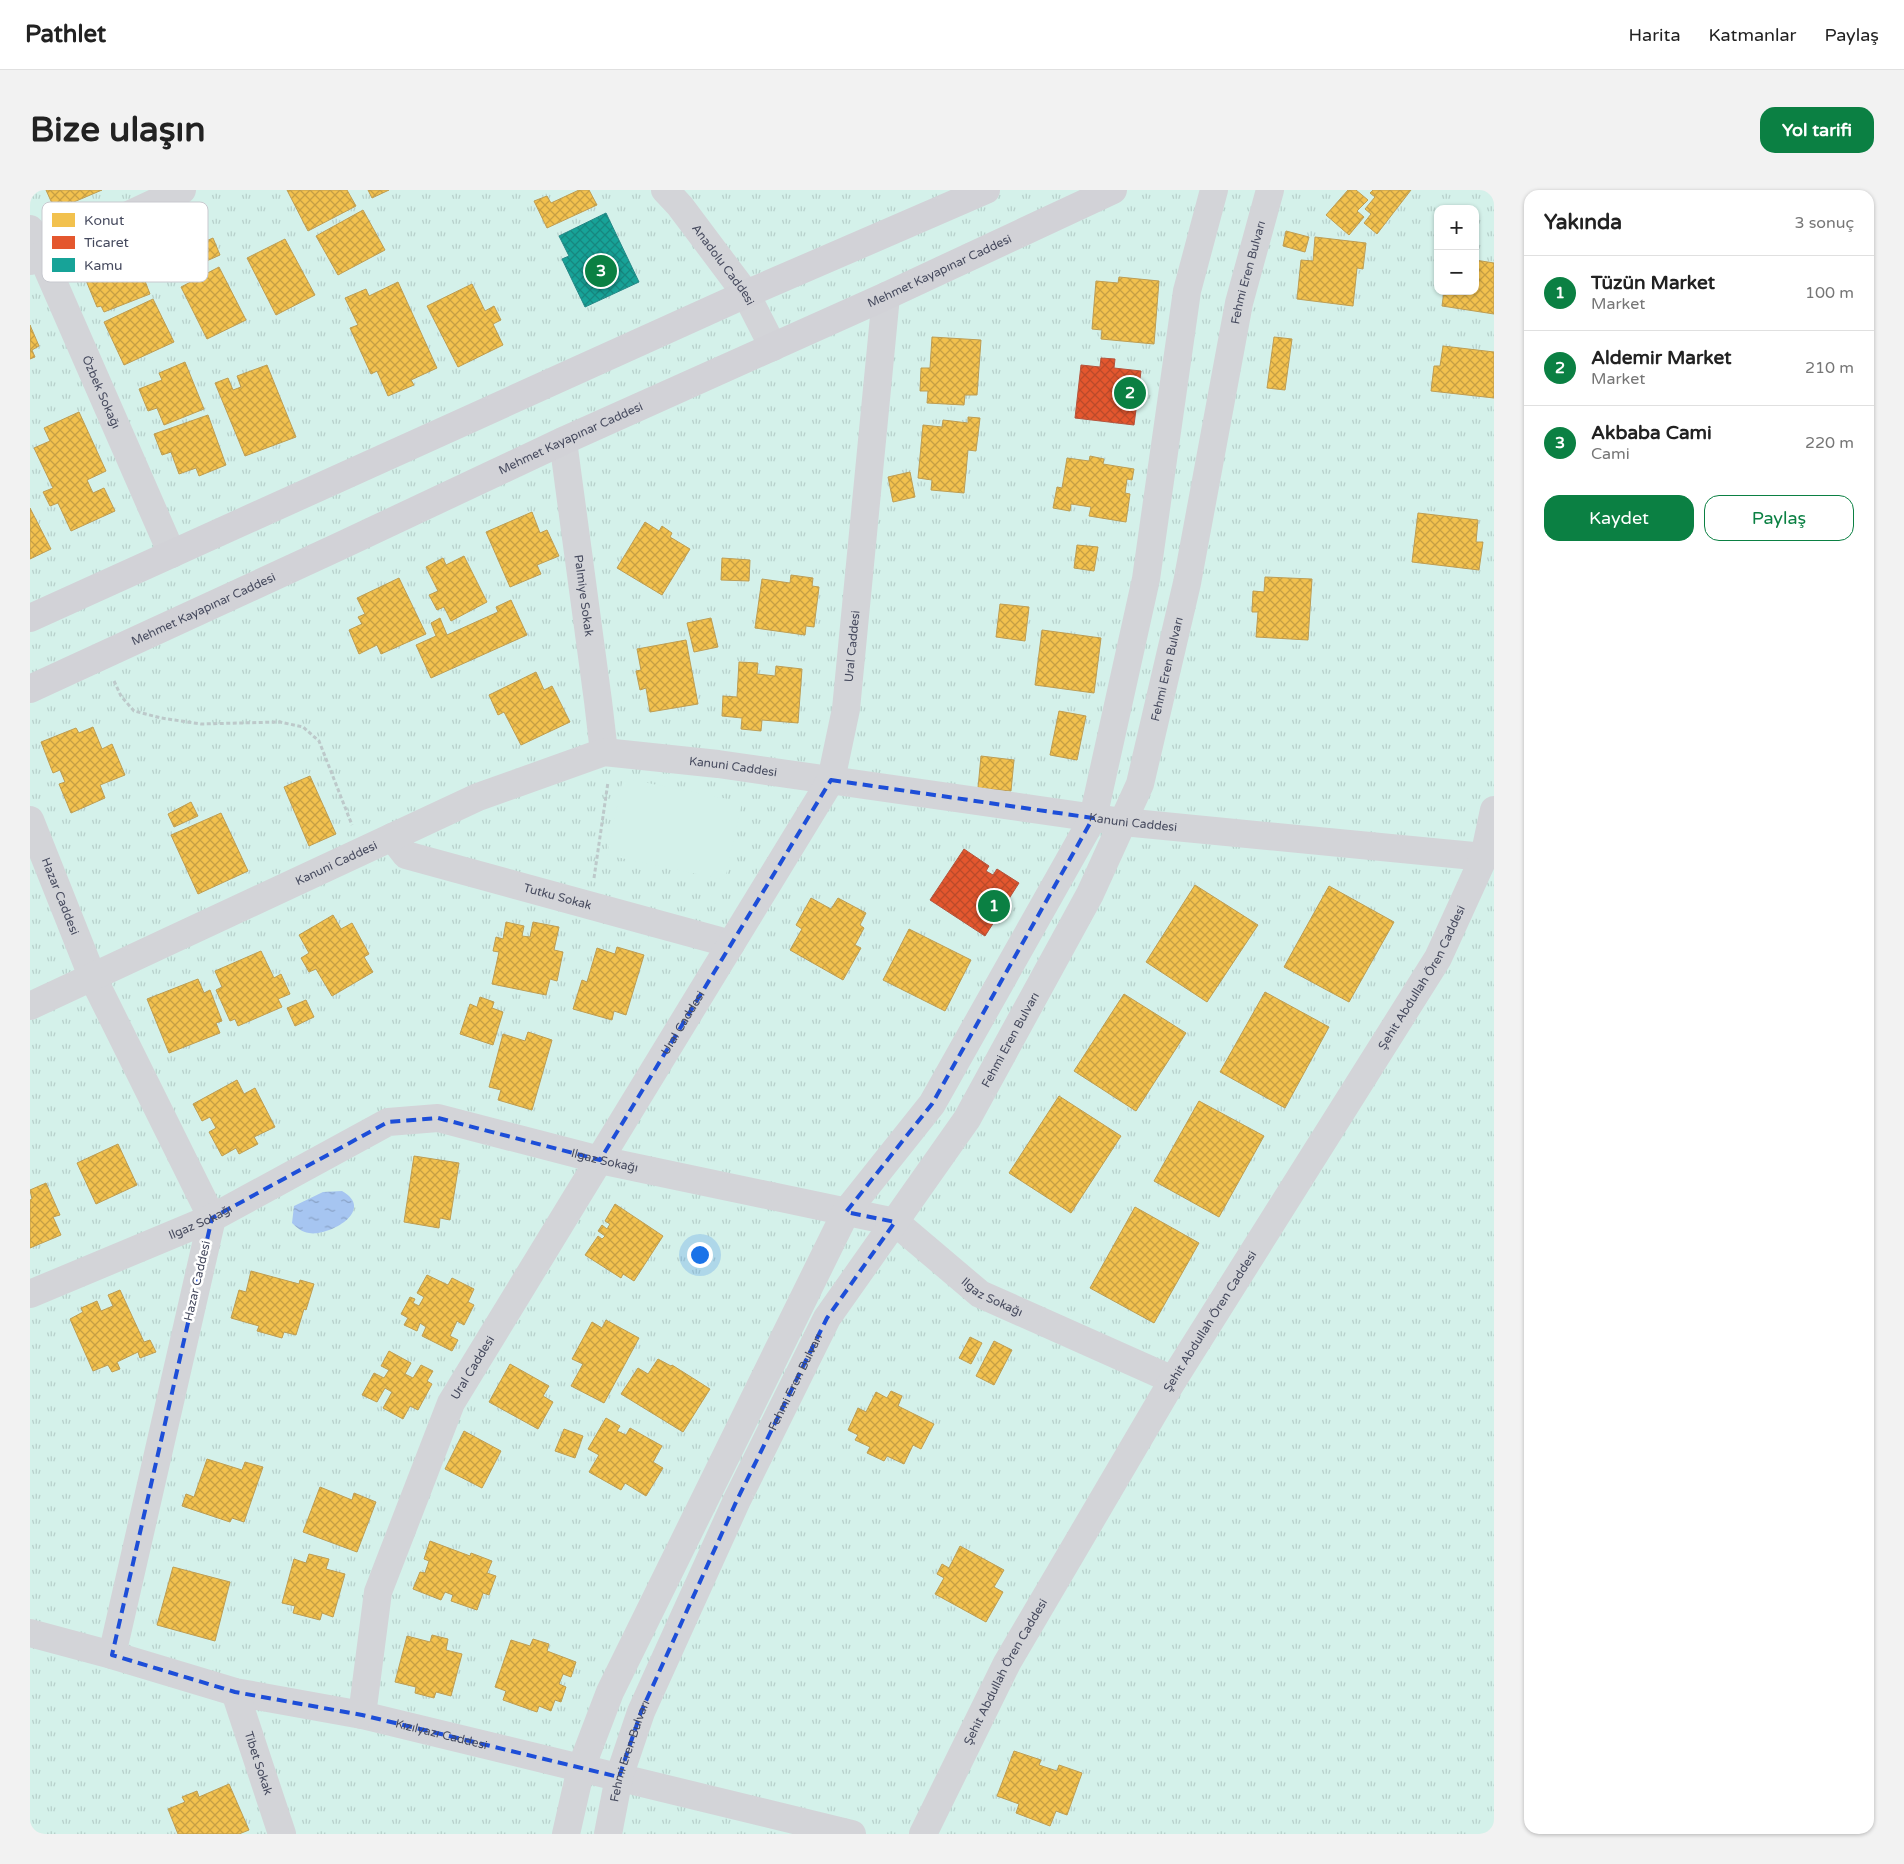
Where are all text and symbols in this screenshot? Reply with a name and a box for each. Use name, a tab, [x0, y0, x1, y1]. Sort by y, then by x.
text: Pathlet	[25, 20, 106, 49]
text: Harita	[1628, 24, 1681, 46]
text: Katmanlar	[1709, 24, 1797, 46]
text: Paylaş	[1825, 24, 1879, 46]
button: Yol tarifi	[1760, 107, 1874, 153]
text: Bize ulaşın	[30, 109, 206, 151]
legend	[42, 202, 208, 282]
map controls	[1434, 205, 1479, 295]
button: +	[1434, 205, 1479, 250]
text: Yakında	[1544, 210, 1622, 235]
text: Konut	[84, 212, 125, 229]
text: 3 sonuç	[1794, 213, 1854, 233]
street label: Fehmi Eren Bulvarı	[1228, 219, 1268, 325]
street label: Anadolu Caddesi	[689, 221, 758, 308]
street label: Mehmet Kayapınar Caddesi	[865, 231, 1014, 310]
text: Ticaret	[84, 234, 130, 251]
button: −	[1434, 250, 1479, 295]
pin: 3	[585, 252, 617, 290]
text: Kamu	[84, 257, 123, 274]
text: Tüzün Market	[1591, 272, 1715, 294]
text: 1	[1555, 283, 1565, 303]
text: 100 m	[1805, 283, 1854, 303]
text: Market	[1591, 294, 1645, 314]
text: Aldemir Market	[1591, 347, 1731, 369]
street label: Özbek Sokağı	[79, 353, 123, 431]
text: 2	[1555, 358, 1565, 378]
text: 210 m	[1805, 358, 1854, 378]
text: Market	[1591, 369, 1645, 389]
pin: 2	[1114, 374, 1146, 412]
street label: Mehmet Kayapınar Caddesi	[496, 399, 645, 477]
text: Akbaba Cami	[1591, 422, 1712, 444]
text: 3	[1555, 433, 1565, 453]
text: 220 m	[1805, 433, 1854, 453]
text: Cami	[1591, 444, 1630, 464]
button: Kaydet	[1544, 495, 1694, 541]
button: Paylaş	[1704, 495, 1854, 541]
street label: Palmiye Sokak	[571, 554, 596, 638]
street label: Mehmet Kayapınar Caddesi	[129, 570, 278, 648]
street label: Ural Caddesi	[842, 610, 863, 683]
street label: Fehmi Eren Bulvarı	[1148, 616, 1186, 723]
street label: Kanuni Caddesi	[688, 754, 778, 779]
street label: Kanuni Caddesi	[1088, 810, 1178, 834]
street label: Kanuni Caddesi	[293, 838, 379, 888]
street label: Hazar Caddesi	[39, 855, 82, 937]
street label: Tutku Sokak	[522, 881, 594, 913]
pin: 1	[978, 887, 1010, 925]
street label: Şehit Abdullah Ören Caddesi	[1375, 903, 1468, 1052]
street label: Ural Caddesi	[658, 988, 708, 1057]
street label: Fehmi Eren Bulvarı	[979, 990, 1042, 1090]
street label: Ilgaz Sokağı	[570, 1146, 639, 1175]
street label: Ilgaz Sokağı	[167, 1201, 235, 1242]
street label: Hazar Caddesi	[181, 1239, 213, 1323]
your location	[687, 1242, 713, 1268]
street label: Şehit Abdullah Ören Caddesi	[1161, 1248, 1259, 1394]
street label: Ilgaz Sokağı	[959, 1274, 1025, 1319]
street label: Fehmi Eren Bulvarı	[765, 1331, 825, 1433]
street label: Ural Caddesi	[448, 1333, 497, 1402]
street label: Şehit Abdullah Ören Caddesi	[961, 1596, 1050, 1747]
street label: Fehmi Eren Bulvarı	[607, 1698, 653, 1803]
street label: Kızılyazı Caddesi	[394, 1716, 489, 1752]
street label: Tibet Sokak	[242, 1730, 276, 1797]

